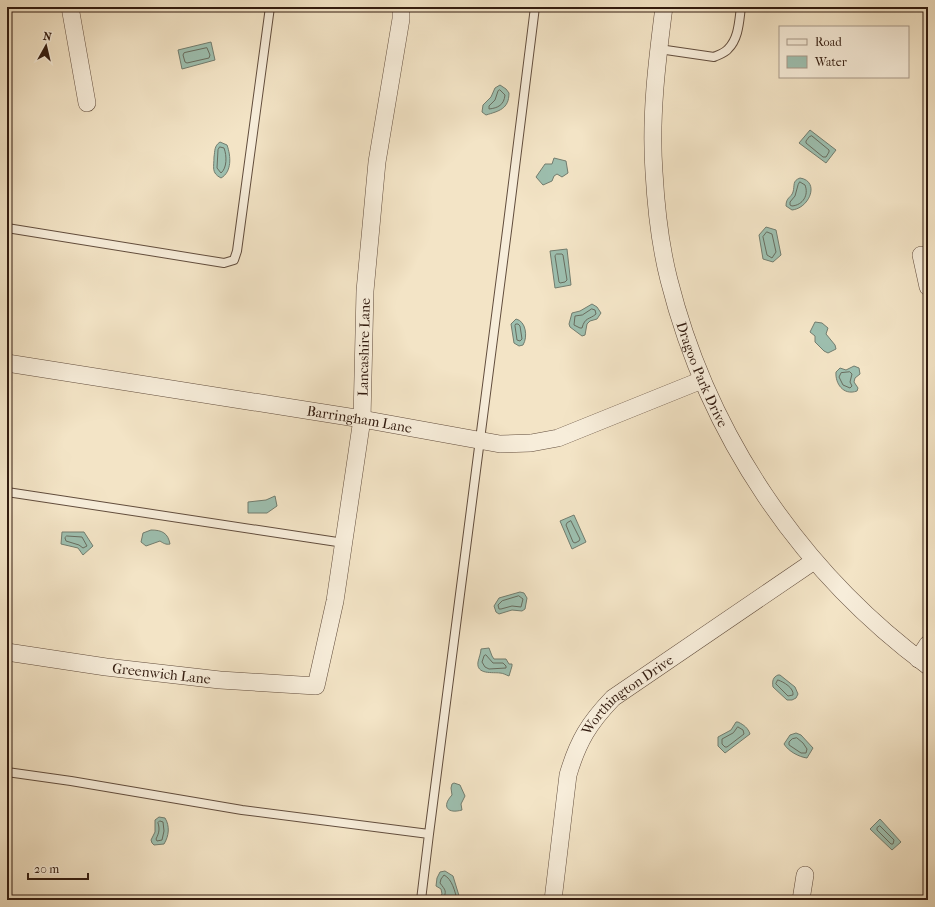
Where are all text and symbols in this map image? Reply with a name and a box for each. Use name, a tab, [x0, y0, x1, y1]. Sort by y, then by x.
north arrow	[26, 26, 66, 66]
legend	[779, 26, 909, 78]
text: N	[42, 30, 53, 44]
text: Road	[815, 35, 842, 49]
text: Water	[814, 55, 848, 69]
street label: Lancashire Lane	[355, 298, 374, 397]
street label: Dragoo Park Drive	[672, 320, 731, 430]
street label: Barringham Lane	[306, 402, 413, 437]
street label: Worthington Drive	[578, 651, 677, 739]
street label: Greenwich Lane	[111, 660, 212, 688]
scale bar	[28, 855, 88, 881]
text: 20 m	[34, 862, 59, 876]

